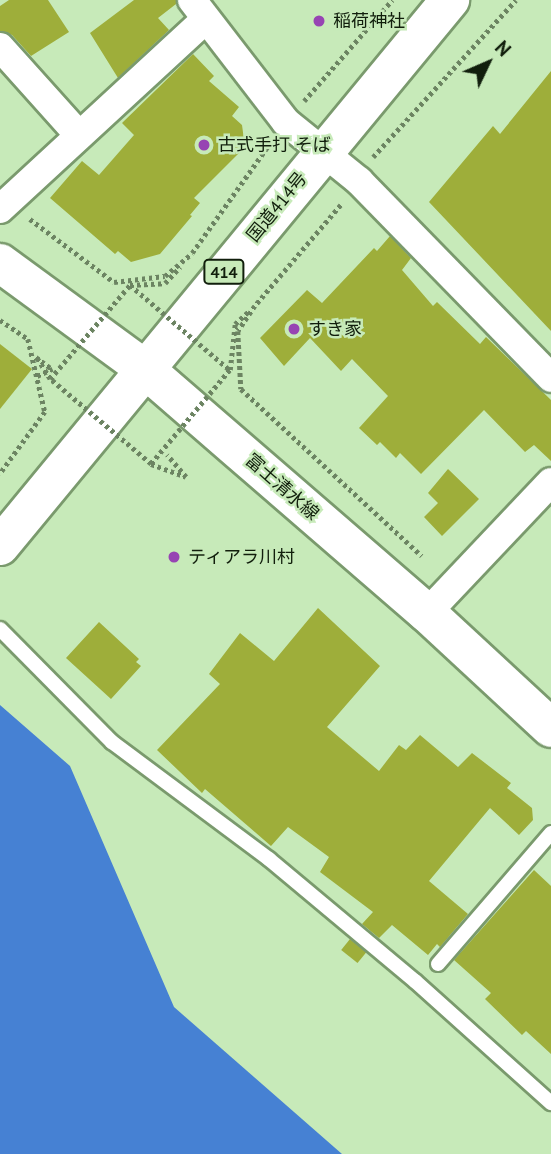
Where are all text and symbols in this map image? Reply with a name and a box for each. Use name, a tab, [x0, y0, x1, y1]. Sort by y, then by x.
place label: 稲荷神社	[333, 10, 405, 32]
marker: 稲荷神社	[311, 13, 327, 29]
north arrow	[453, 28, 523, 98]
text: N	[490, 36, 516, 61]
place label: 古式手打 そば	[218, 134, 331, 156]
marker: 古式手打 そば	[196, 137, 212, 153]
street label: 国道414号	[242, 168, 312, 246]
road number: 414	[203, 260, 245, 284]
place label: すき家	[308, 318, 362, 340]
marker: すき家	[286, 321, 302, 337]
street label: 富士清水線	[241, 449, 323, 525]
place label: ティアラ川村	[188, 546, 296, 568]
marker: ティアラ川村	[166, 549, 182, 565]

